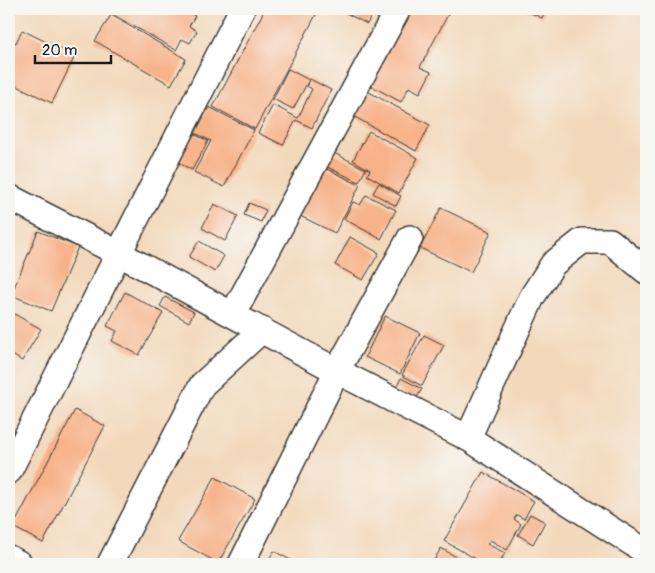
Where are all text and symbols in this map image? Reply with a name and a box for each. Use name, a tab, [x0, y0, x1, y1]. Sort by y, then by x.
scale bar	[35, 32, 111, 64]
text: 20 m	[42, 41, 77, 60]

